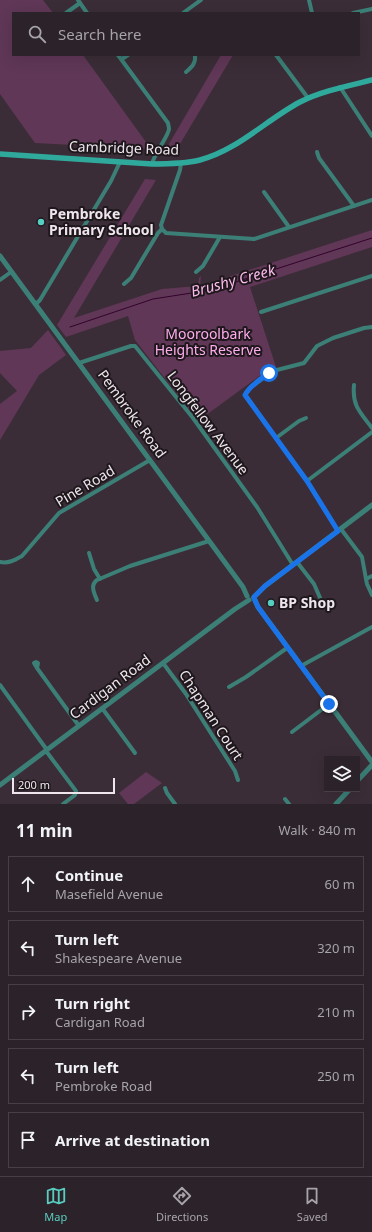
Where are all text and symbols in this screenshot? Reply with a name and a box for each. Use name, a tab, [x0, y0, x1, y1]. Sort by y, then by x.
search box	[12, 12, 360, 56]
icon: search	[26, 23, 48, 45]
text: Search here	[58, 24, 141, 44]
street label: Cambridge Road	[69, 136, 179, 159]
place label: Pembroke Primary School	[49, 204, 154, 239]
marker: Pembroke Primary School	[36, 217, 46, 227]
water label: Brushy Creek	[188, 259, 278, 301]
park label: Mooroolbark Heights Reserve	[155, 324, 261, 359]
route start	[260, 364, 278, 382]
street label: Pembroke Road	[94, 366, 171, 462]
street label: Longfellow Avenue	[163, 367, 254, 478]
street label: Pine Road	[52, 460, 118, 511]
place label: BP Shop	[279, 593, 335, 612]
marker: BP Shop	[266, 598, 276, 608]
street label: Cardigan Road	[65, 650, 154, 723]
street label: Chapman Court	[175, 666, 248, 764]
route end	[320, 695, 338, 713]
map controls	[324, 756, 360, 792]
button: layers	[324, 756, 360, 792]
scale bar	[12, 776, 115, 795]
text: 200 m	[18, 777, 50, 792]
text: 11 min	[16, 819, 73, 842]
text: Walk · 840 m	[278, 821, 356, 839]
text: Continue	[55, 865, 123, 885]
icon: ahead	[17, 873, 39, 895]
text: 60 m	[325, 875, 355, 893]
text: Masefield Avenue	[55, 885, 163, 903]
text: Turn left	[55, 929, 119, 949]
icon: left	[17, 937, 39, 959]
text: 320 m	[317, 939, 355, 957]
text: Shakespeare Avenue	[55, 949, 182, 967]
text: Turn right	[55, 993, 130, 1013]
icon: right	[17, 1001, 39, 1023]
text: 210 m	[317, 1003, 355, 1021]
text: Cardigan Road	[55, 1013, 145, 1031]
text: Turn left	[55, 1057, 119, 1077]
icon: left	[17, 1065, 39, 1087]
text: 250 m	[317, 1067, 355, 1085]
text: Pembroke Road	[55, 1077, 152, 1095]
icon: arrive	[17, 1129, 39, 1151]
text: Arrive at destination	[55, 1130, 210, 1150]
tab: Map	[44, 1185, 67, 1224]
tab: Directions	[156, 1185, 208, 1224]
tab: Saved	[297, 1185, 328, 1224]

